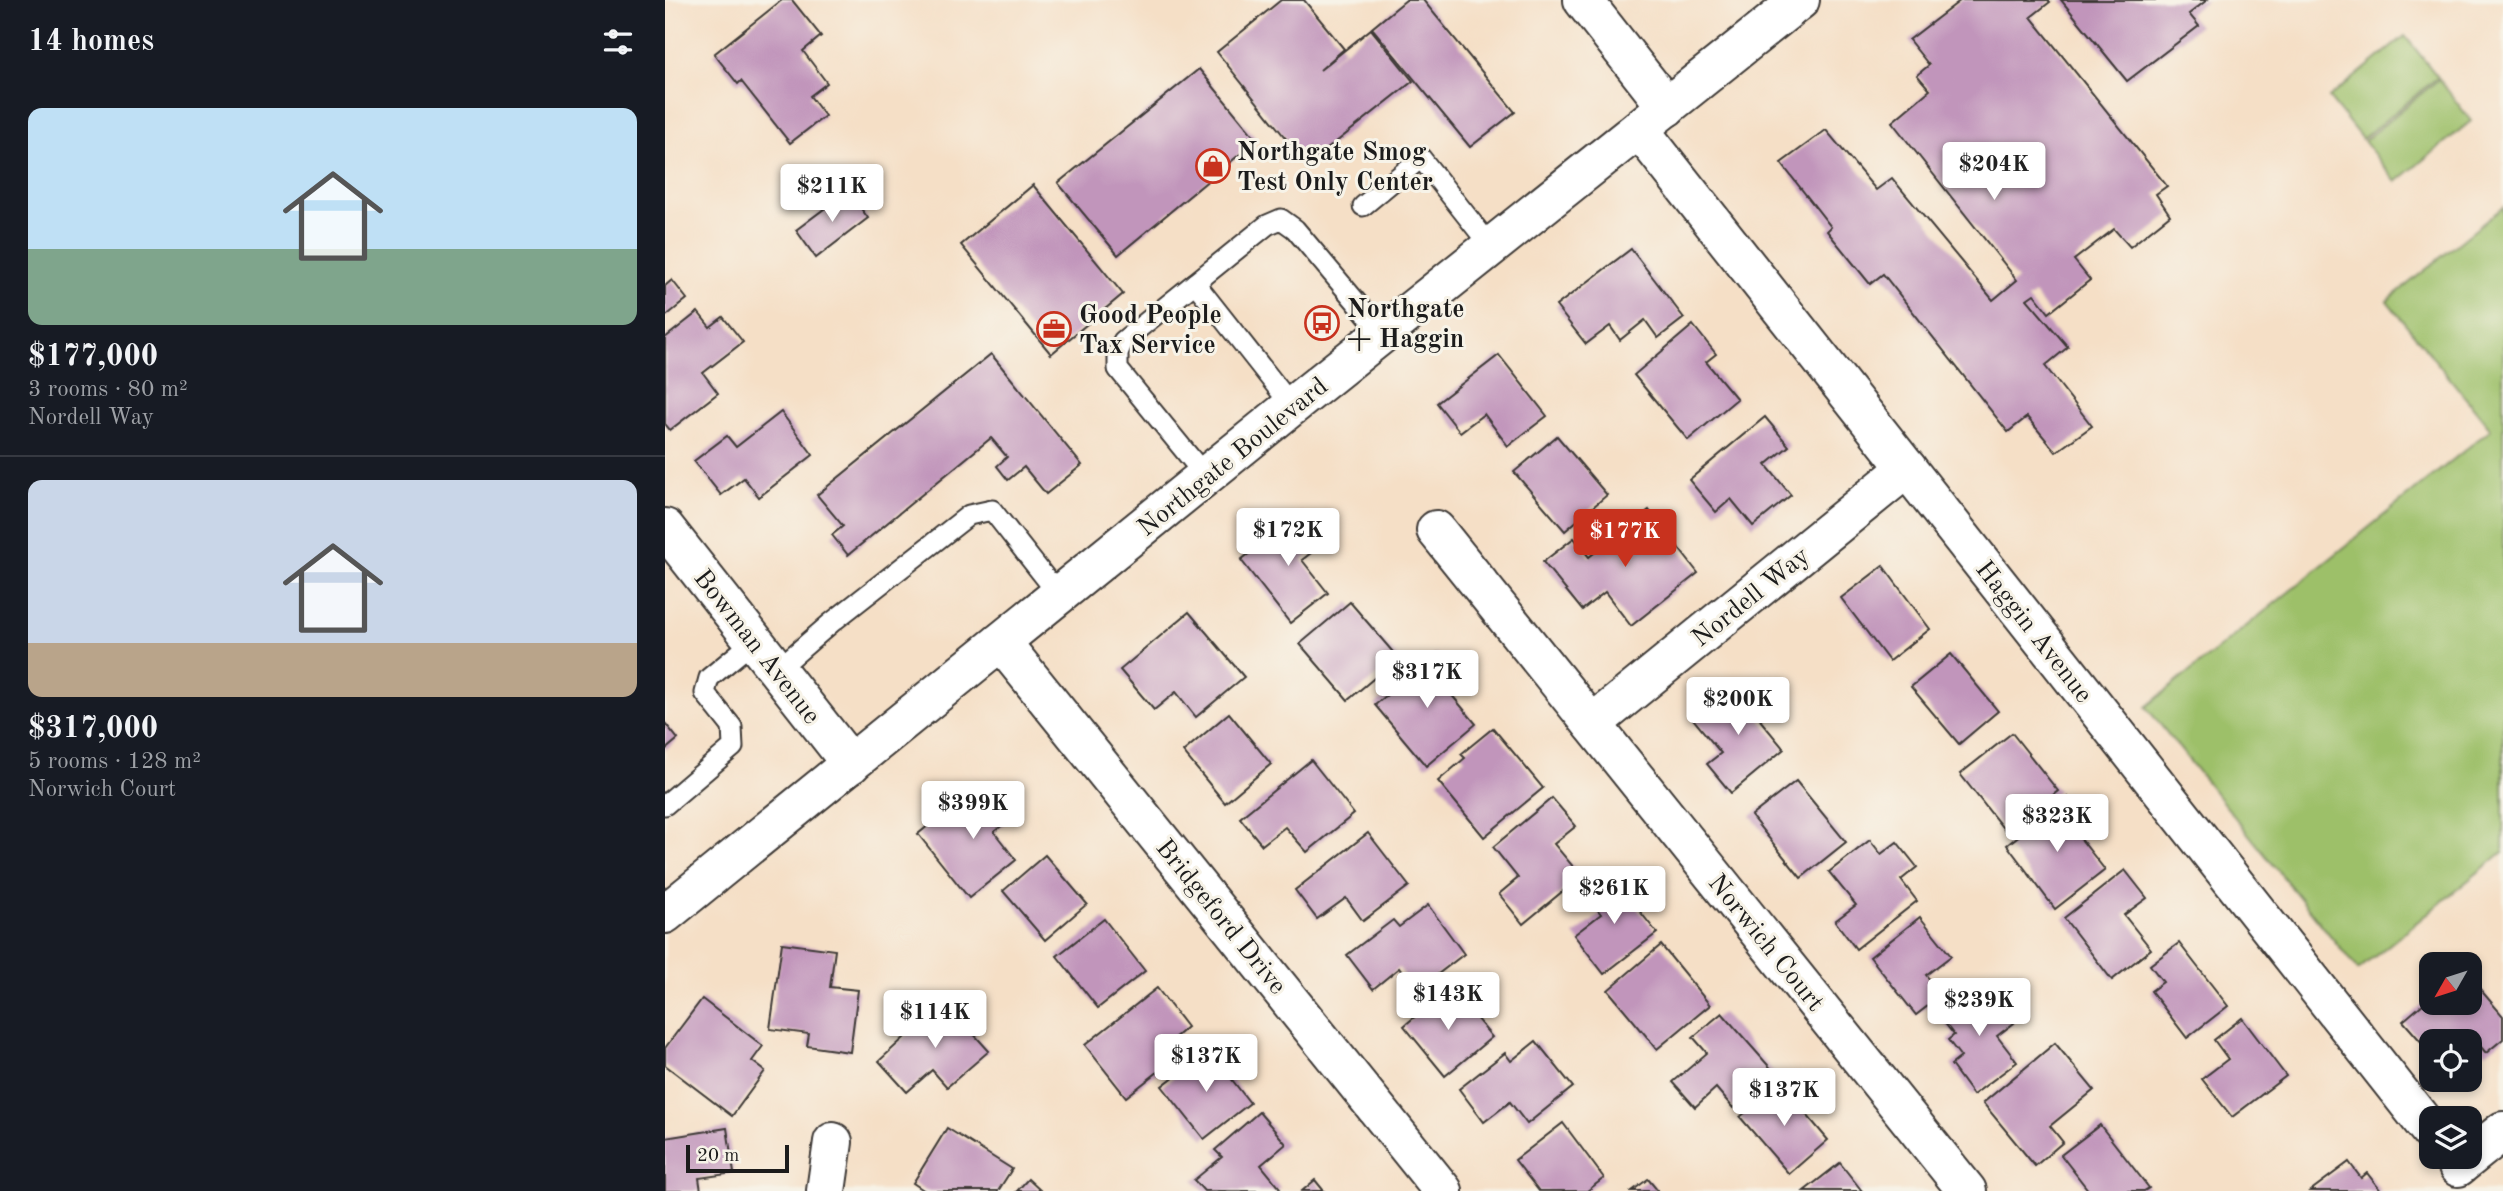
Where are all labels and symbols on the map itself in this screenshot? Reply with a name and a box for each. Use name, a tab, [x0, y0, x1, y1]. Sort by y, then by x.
place label: Northgate Smog Test Only Center	[1237, 140, 1433, 196]
pin: $204K	[1945, 142, 2043, 202]
shop icon: Northgate Smog Test Only Center	[1194, 147, 1232, 185]
pin: $211K	[783, 164, 881, 224]
place label: Northgate + Haggin	[1347, 297, 1465, 353]
place label: Good People Tax Service	[1079, 303, 1222, 359]
bus stop icon: Northgate + Haggin	[1303, 304, 1341, 342]
office icon: Good People Tax Service	[1035, 310, 1073, 348]
street label: Northgate Boulevard	[1133, 373, 1333, 542]
pin: $172K	[1239, 508, 1337, 568]
pin: $177K	[1576, 510, 1674, 569]
street label: Nordell Way	[1688, 543, 1815, 652]
street label: Haggin Avenue	[1970, 556, 2097, 708]
street label: Bowman Avenue	[688, 565, 825, 729]
pin: $317K	[1378, 650, 1476, 710]
pin: $200K	[1689, 678, 1787, 737]
pin: $399K	[924, 782, 1022, 841]
pin: $323K	[2008, 794, 2106, 854]
street label: Bridgeford Drive	[1150, 835, 1291, 1000]
pin: $261K	[1565, 866, 1663, 926]
street label: Norwich Court	[1703, 870, 1828, 1017]
north arrow	[2419, 952, 2481, 1015]
pin: $143K	[1399, 972, 1497, 1032]
pin: $239K	[1930, 978, 2028, 1038]
pin: $114K	[886, 990, 984, 1050]
pin: $137K	[1157, 1034, 1255, 1094]
pin: $137K	[1735, 1068, 1833, 1128]
scale bar	[686, 1142, 789, 1174]

